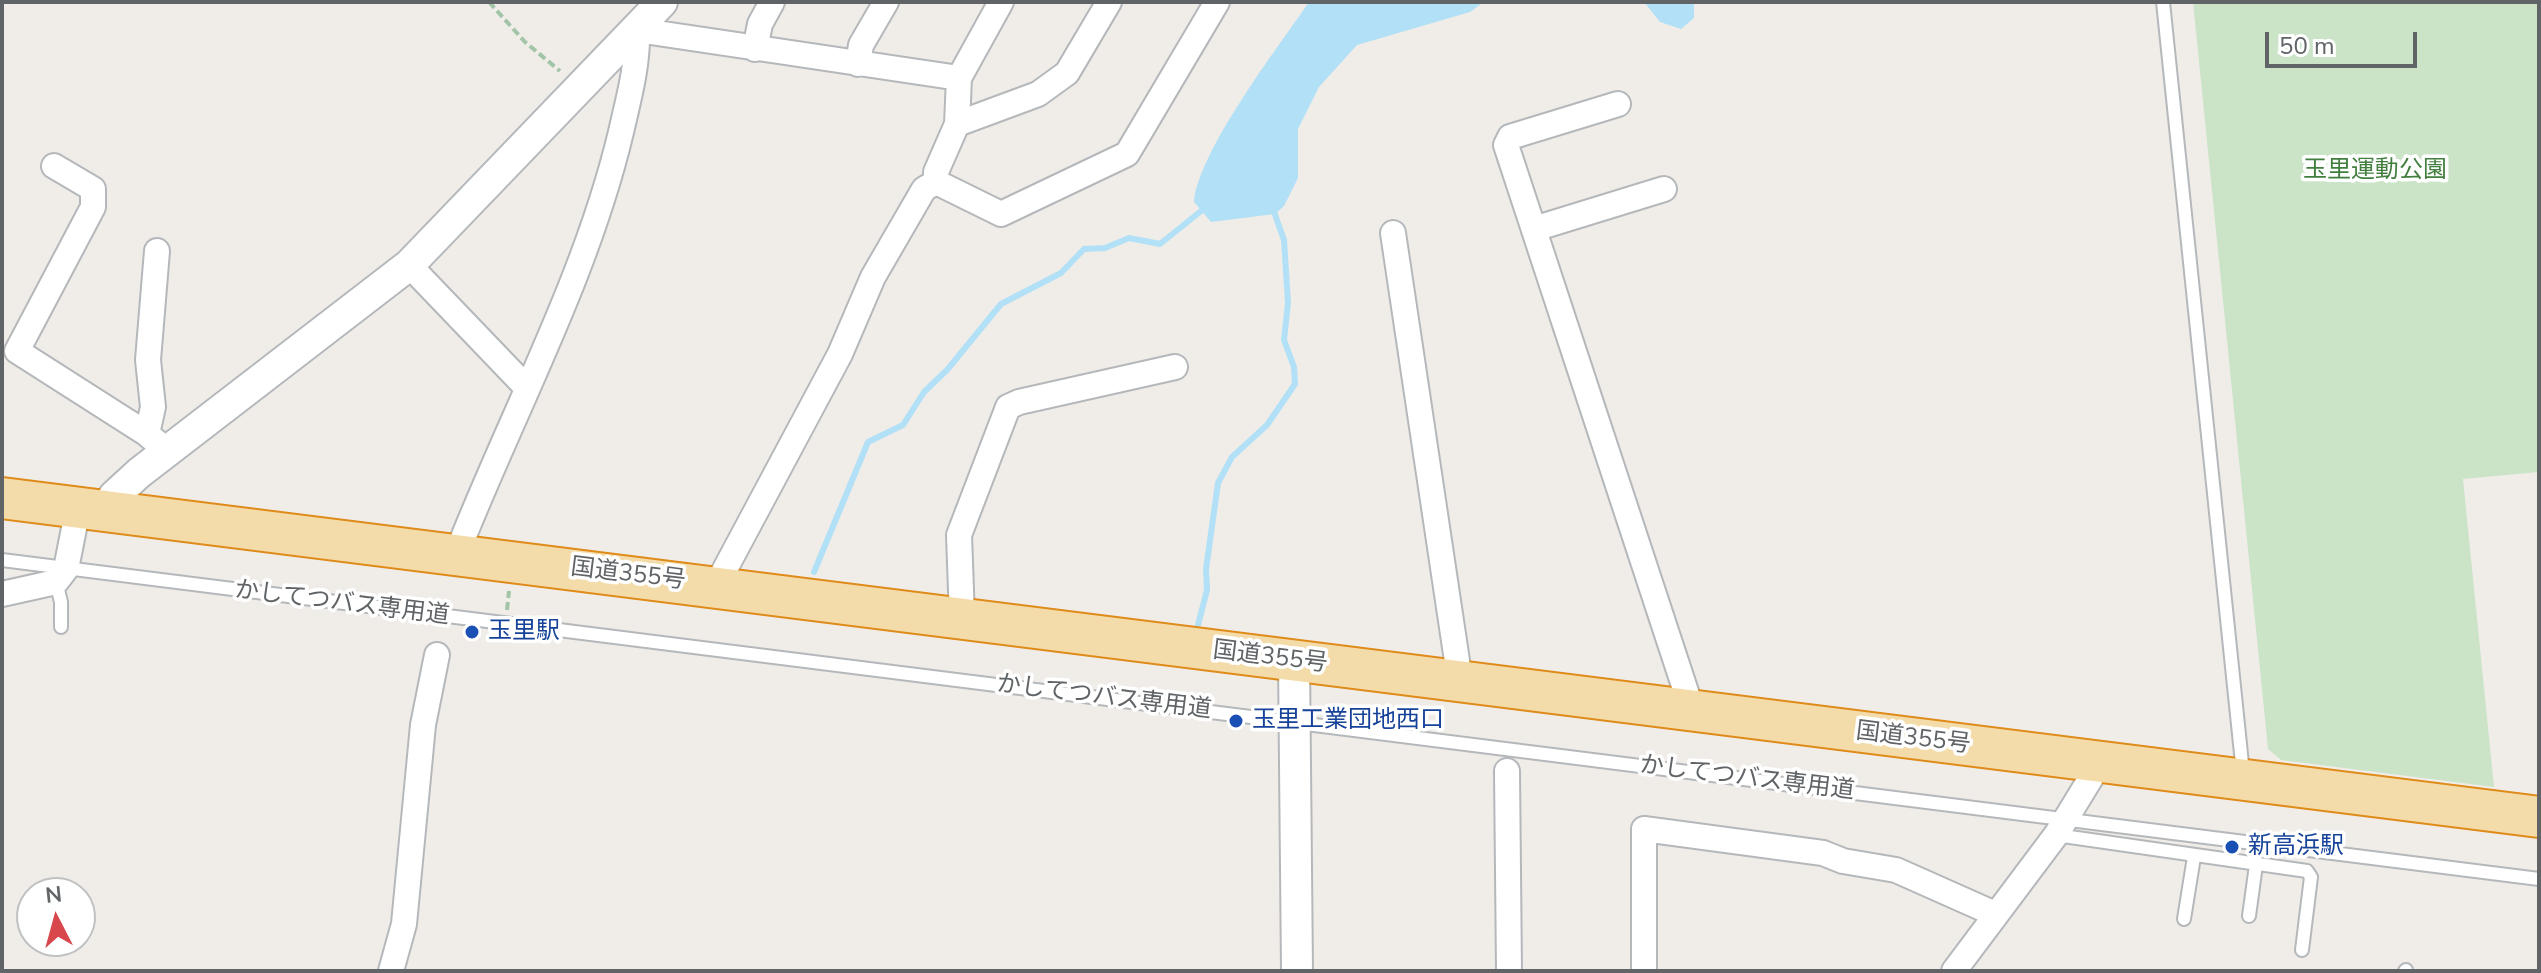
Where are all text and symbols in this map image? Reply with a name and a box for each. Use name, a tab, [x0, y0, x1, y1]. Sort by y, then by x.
scale bar	[2269, 16, 2421, 66]
text: 50 m	[2279, 30, 2335, 62]
park label: 玉里運動公園	[2303, 157, 2447, 185]
street label: 国道355号	[569, 554, 687, 596]
street label: かしてつバス専用道	[233, 577, 451, 631]
place label: 玉里駅	[488, 618, 560, 646]
marker: 玉里駅	[463, 623, 481, 641]
street label: 国道355号	[1211, 637, 1329, 679]
street label: かしてつバス専用道	[995, 671, 1213, 725]
place label: 玉里工業団地西口	[1252, 707, 1444, 735]
marker: 玉里工業団地西口	[1227, 712, 1245, 730]
street label: 国道355号	[1854, 718, 1972, 760]
street label: かしてつバス専用道	[1638, 752, 1856, 806]
place label: 新高浜駅	[2248, 833, 2344, 861]
marker: 新高浜駅	[2223, 838, 2241, 856]
north arrow	[16, 877, 96, 957]
text: N	[44, 879, 63, 911]

